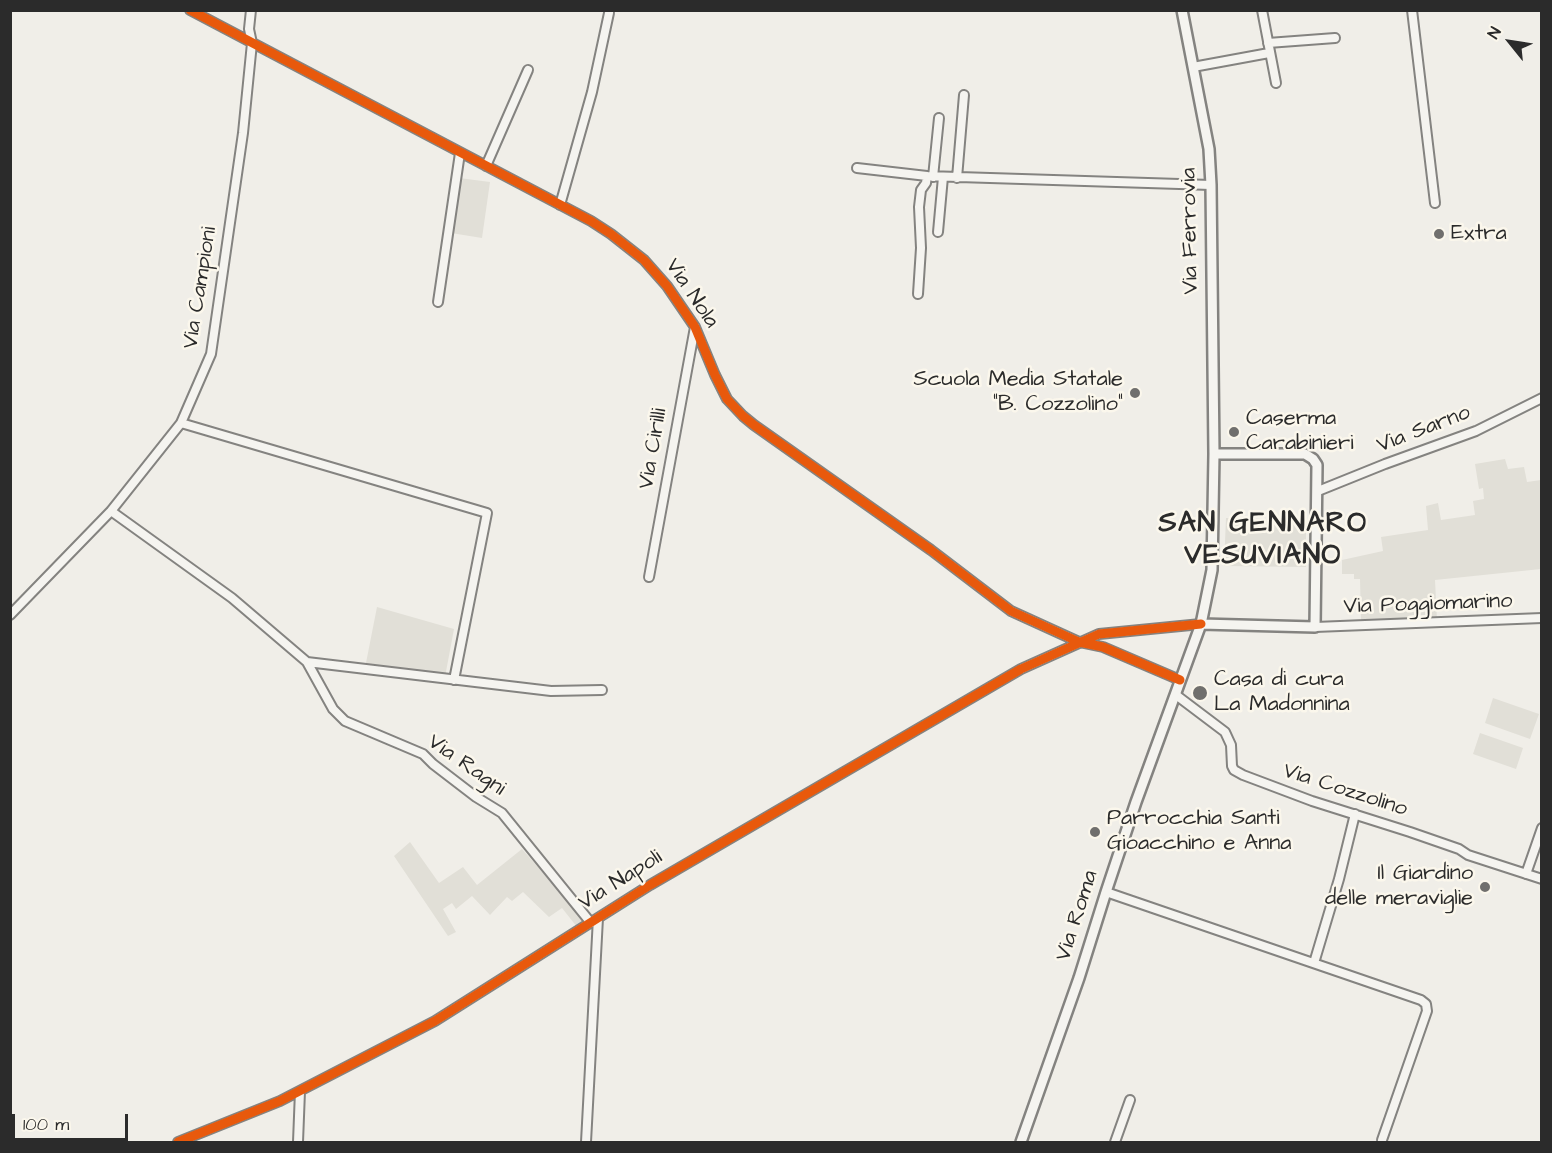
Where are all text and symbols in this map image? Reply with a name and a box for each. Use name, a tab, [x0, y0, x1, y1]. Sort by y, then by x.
north arrow	[1480, 12, 1540, 72]
text: N	[1482, 23, 1506, 43]
street label: Via Ferrovia	[1177, 167, 1205, 295]
place label: Extra	[1451, 221, 1507, 247]
street label: Via Campioni	[178, 225, 224, 351]
marker: Extra	[1432, 227, 1446, 241]
street label: Via Nola	[658, 254, 724, 334]
place label: Scuola Media Statale "B. Cozzolino"	[914, 367, 1123, 418]
marker: Scuola Media Statale "B. Cozzolino"	[1128, 386, 1142, 400]
street label: Via Sarno	[1374, 400, 1474, 460]
street label: Via Cirilli	[634, 406, 674, 492]
place label: Caserma Carabinieri	[1246, 406, 1353, 458]
marker: Caserma Carabinieri	[1227, 425, 1241, 439]
district label: SAN GENNARO VESUVIANO	[1159, 508, 1367, 574]
street label: Via Poggiomarino	[1343, 589, 1513, 621]
place label: Casa di cura La Madonnina	[1214, 667, 1350, 718]
marker: Casa di cura La Madonnina	[1191, 684, 1209, 702]
street label: Via Ragni	[422, 729, 510, 803]
street label: Via Cozzolino	[1279, 758, 1411, 824]
place label: Parrocchia Santi Gioacchino e Anna	[1107, 806, 1291, 858]
marker: Parrocchia Santi Gioacchino e Anna	[1088, 825, 1102, 839]
street label: Via Napoli	[574, 845, 668, 917]
place label: Il Giardino delle meraviglie	[1325, 861, 1473, 912]
street label: Via Roma	[1051, 867, 1105, 965]
marker: Il Giardino delle meraviglie	[1478, 880, 1492, 894]
scale bar	[15, 1102, 130, 1140]
text: 100 m	[23, 1112, 69, 1137]

